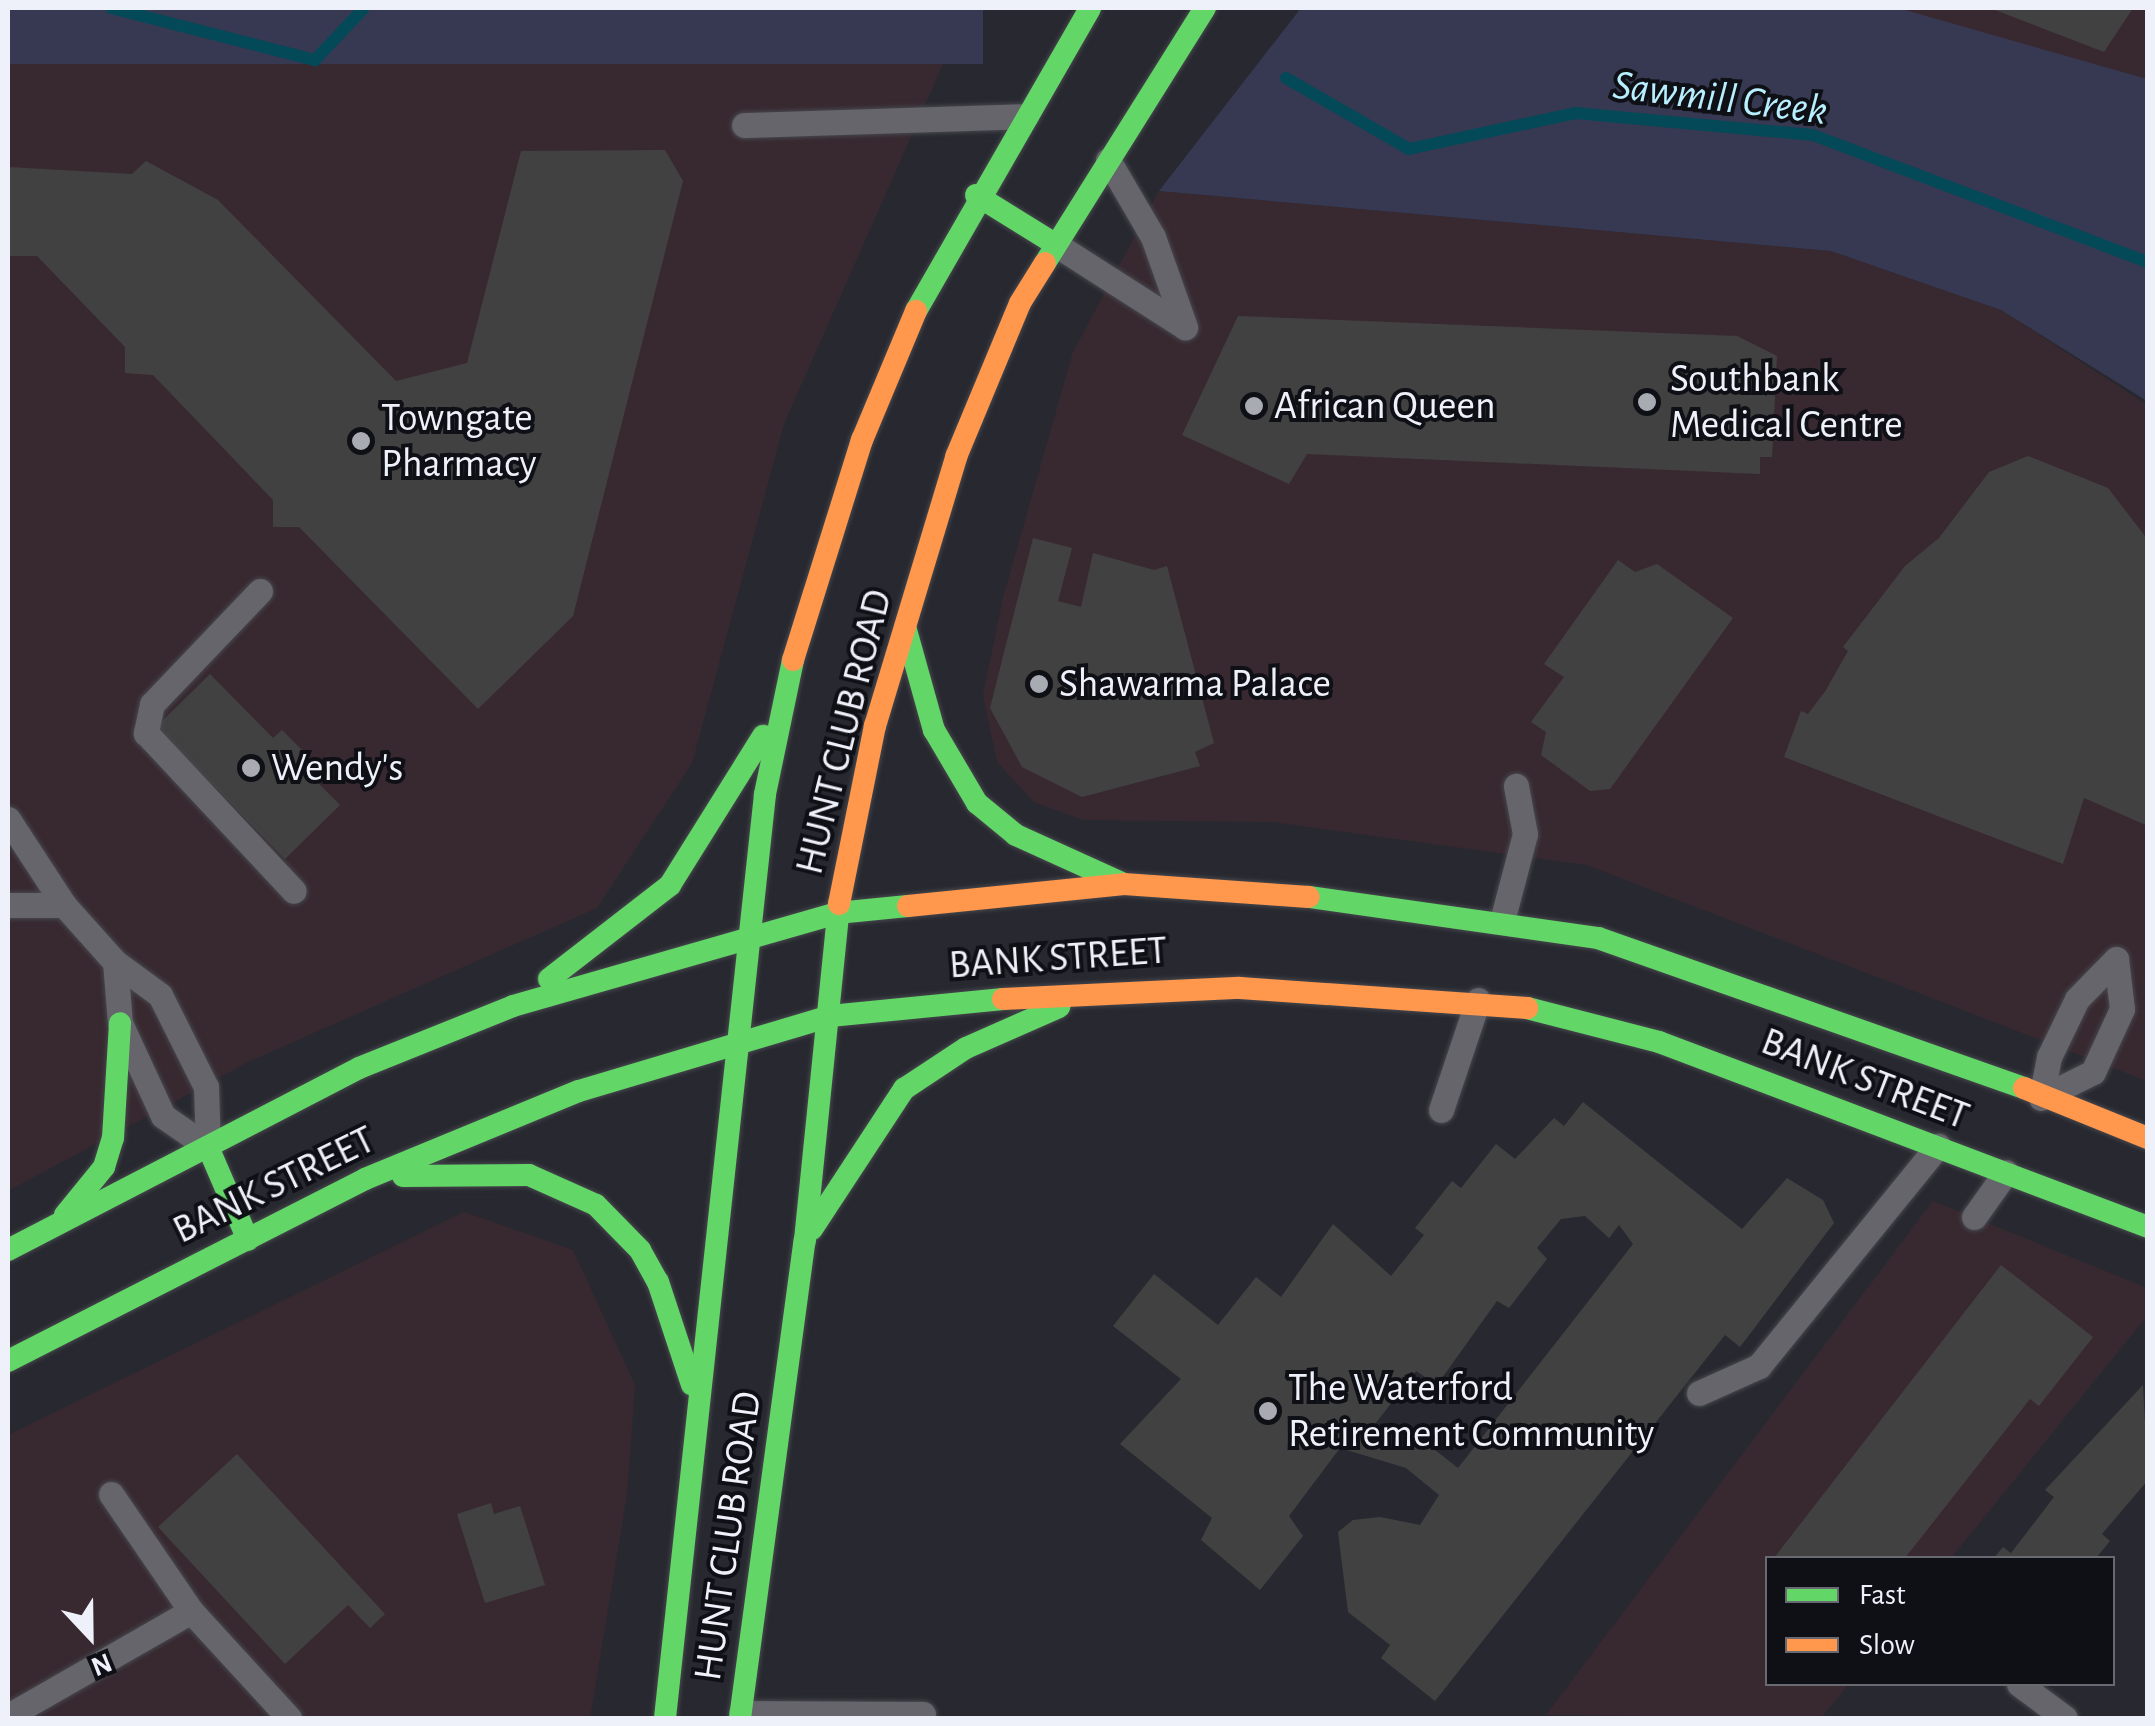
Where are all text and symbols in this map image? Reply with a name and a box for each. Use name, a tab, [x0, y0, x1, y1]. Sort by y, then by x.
water label: Sawmill Creek	[1610, 60, 1830, 136]
place label: Southbank Medical Centre	[1670, 355, 1903, 449]
place label: African Queen	[1274, 382, 1496, 430]
marker: Southbank Medical Centre	[1634, 389, 1660, 415]
place label: Towngate Pharmacy	[381, 394, 537, 488]
marker: African Queen	[1243, 395, 1265, 417]
marker: Towngate Pharmacy	[350, 430, 372, 452]
street label: HUNT CLUB ROAD	[785, 585, 903, 879]
place label: Shawarma Palace	[1059, 660, 1331, 708]
marker: Shawarma Palace	[1028, 673, 1050, 695]
place label: Wendy's	[271, 744, 403, 792]
marker: Wendy's	[240, 757, 262, 779]
street label: BANK STREET	[947, 926, 1169, 990]
street label: BANK STREET	[1754, 1017, 1976, 1141]
street label: BANK STREET	[165, 1116, 383, 1254]
place label: The Waterford Retirement Community	[1288, 1364, 1654, 1458]
street label: HUNT CLUB ROAD	[684, 1388, 772, 1684]
marker: The Waterford Retirement Community	[1257, 1400, 1279, 1422]
legend	[1765, 1556, 2115, 1686]
text: Fast	[1859, 1580, 1906, 1610]
north arrow	[40, 1586, 140, 1686]
text: Slow	[1859, 1630, 1915, 1660]
text: N	[87, 1647, 116, 1680]

